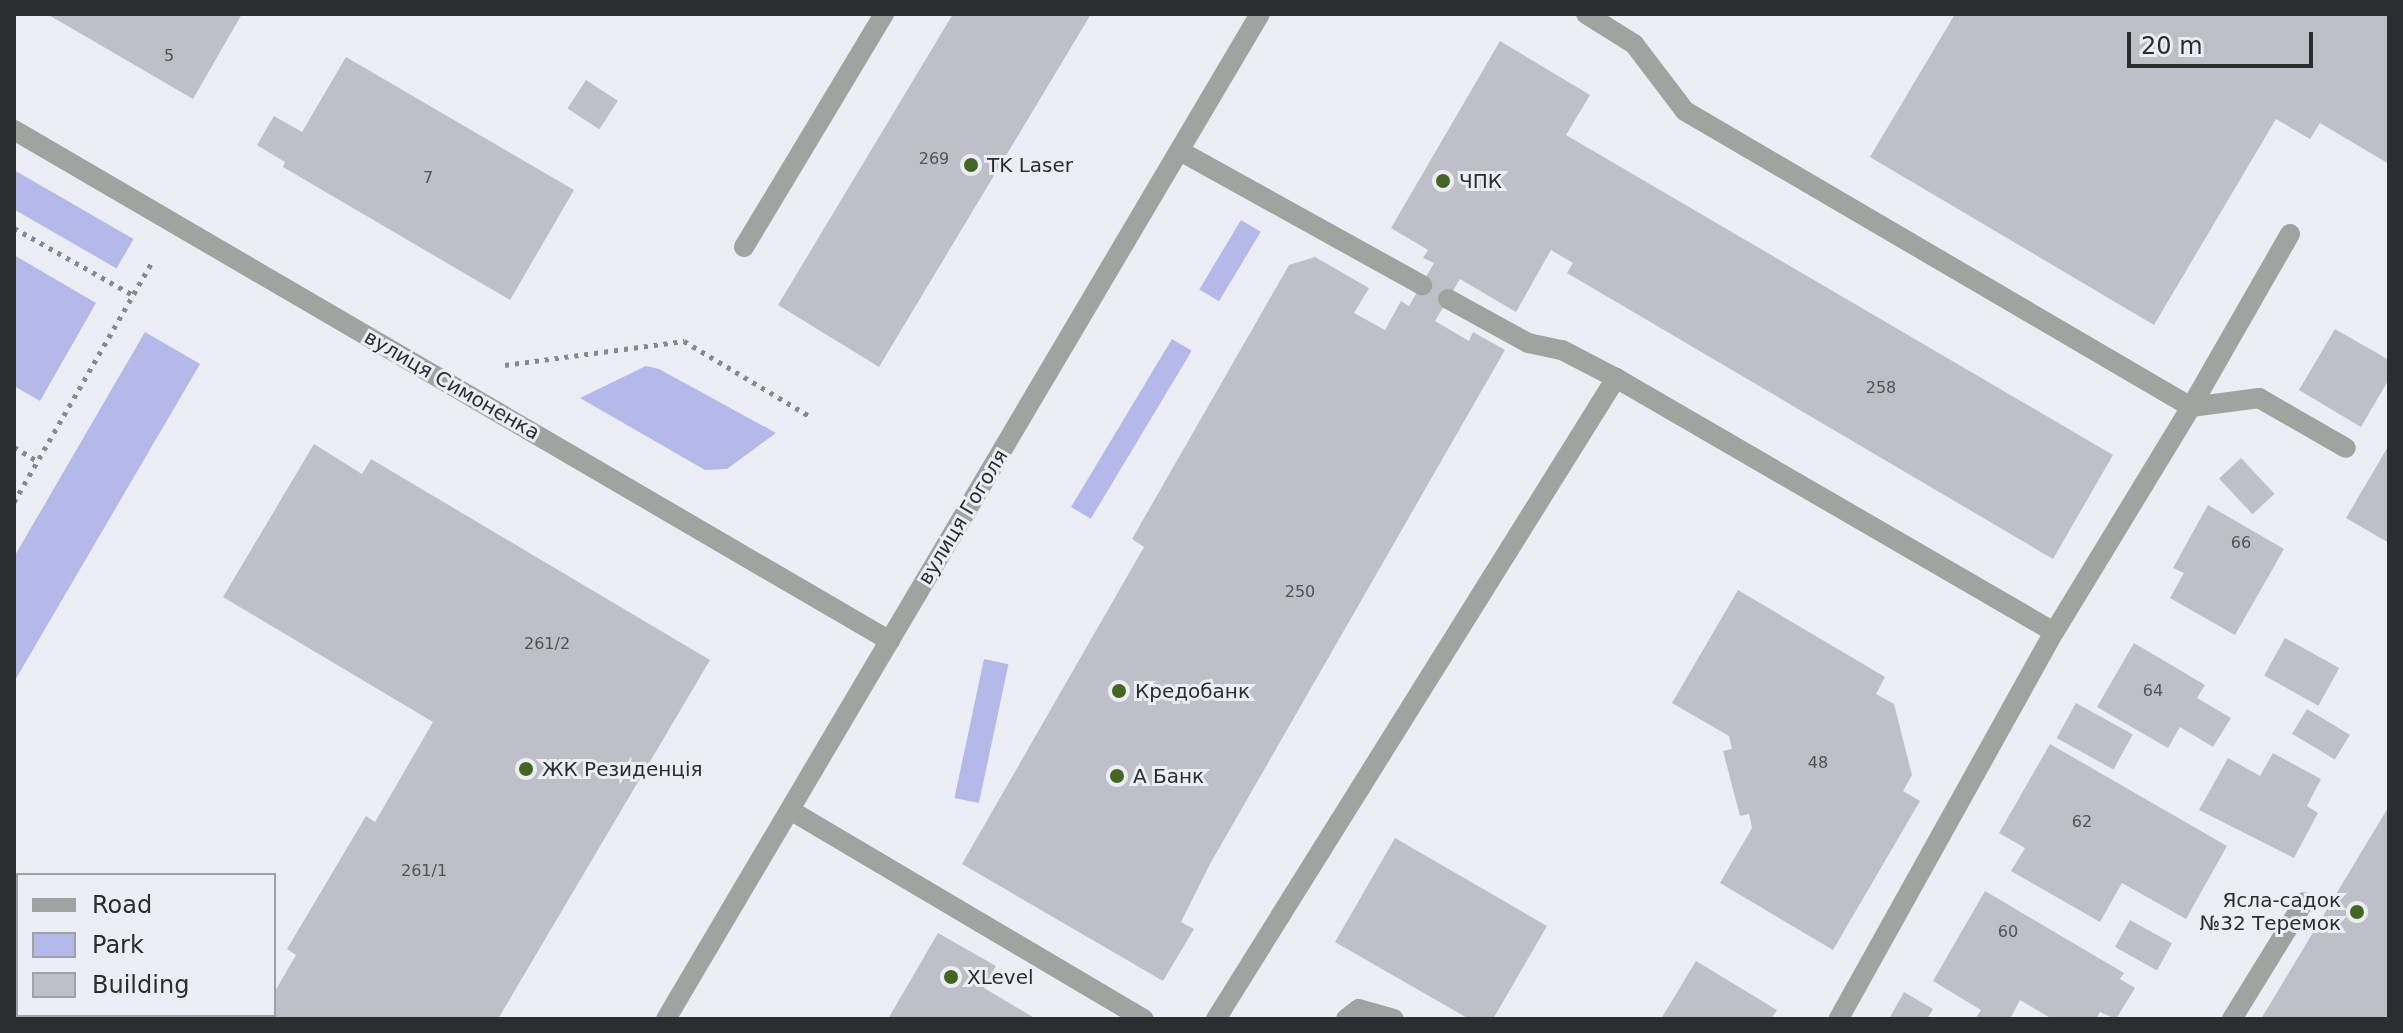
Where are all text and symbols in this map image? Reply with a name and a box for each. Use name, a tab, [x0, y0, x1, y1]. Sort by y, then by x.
scale bar	[2131, 16, 2317, 66]
text: 20 m	[2141, 32, 2203, 60]
house number: 5	[164, 46, 174, 66]
house number: 269	[919, 149, 949, 169]
place label: TK Laser	[987, 153, 1073, 177]
marker: TK Laser	[962, 156, 980, 174]
house number: 7	[423, 168, 433, 188]
place label: ЧПК	[1459, 169, 1502, 193]
marker: ЧПК	[1434, 172, 1452, 190]
street label: вулиця Симоненка	[360, 325, 544, 445]
house number: 258	[1866, 378, 1896, 398]
street label: вулиця Гоголя	[913, 445, 1013, 589]
house number: 66	[2231, 533, 2251, 553]
house number: 250	[1285, 582, 1315, 602]
house number: 261/2	[524, 634, 570, 654]
place label: Кредобанк	[1135, 679, 1250, 703]
house number: 64	[2143, 681, 2163, 701]
marker: Кредобанк	[1110, 682, 1128, 700]
house number: 48	[1808, 753, 1828, 773]
place label: ЖК Резиденція	[542, 757, 703, 781]
marker: ЖК Резиденція	[517, 760, 535, 778]
place label: А Банк	[1133, 764, 1204, 788]
marker: А Банк	[1108, 767, 1126, 785]
house number: 62	[2072, 812, 2092, 832]
house number: 261/1	[401, 861, 447, 881]
legend	[16, 873, 276, 1017]
place label: Ясла-садок №32 Теремок	[2199, 888, 2341, 935]
text: Road	[92, 891, 152, 919]
marker: Ясла-садок №32 Теремок	[2348, 903, 2366, 921]
house number: 60	[1998, 922, 2018, 942]
text: Park	[92, 931, 144, 959]
place label: XLevel	[967, 965, 1033, 989]
marker: XLevel	[942, 968, 960, 986]
text: Building	[92, 971, 189, 999]

